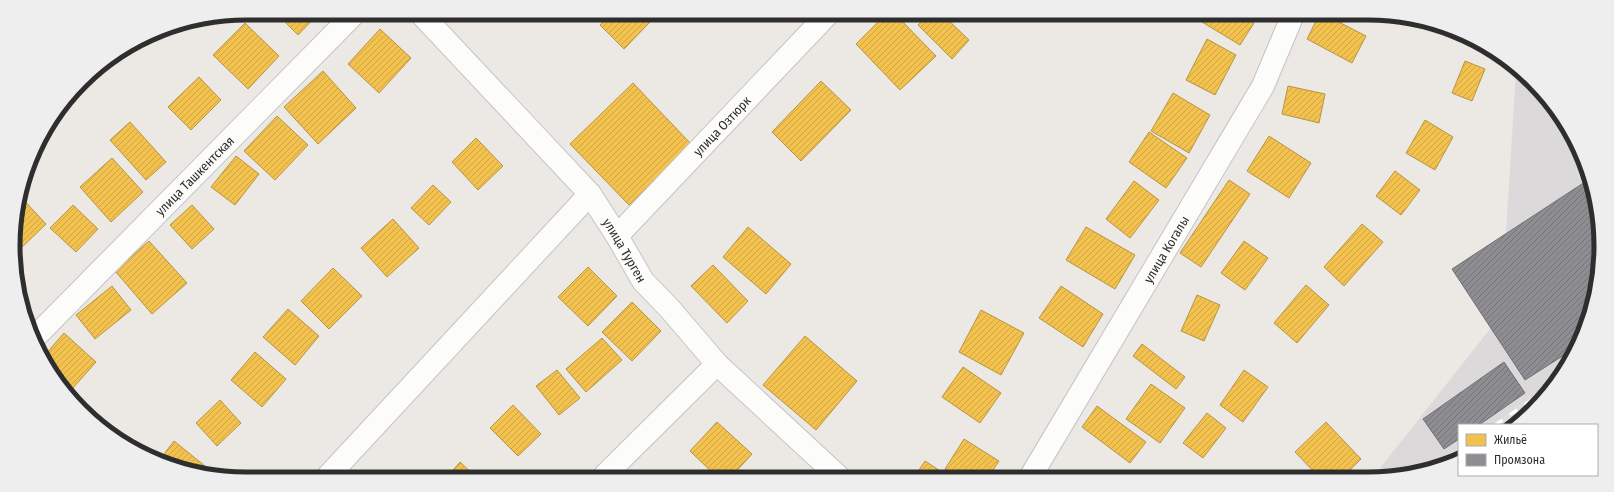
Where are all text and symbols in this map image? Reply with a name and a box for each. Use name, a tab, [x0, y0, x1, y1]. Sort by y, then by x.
street label: улица Озтюрк	[690, 93, 754, 159]
street label: улица Ташкентская	[152, 133, 237, 218]
street label: улица Когалы	[1140, 213, 1192, 285]
street label: улица Турген	[600, 215, 650, 285]
legend	[1458, 424, 1598, 476]
text: Жильё	[1494, 433, 1527, 447]
text: Промзона	[1494, 453, 1545, 467]

